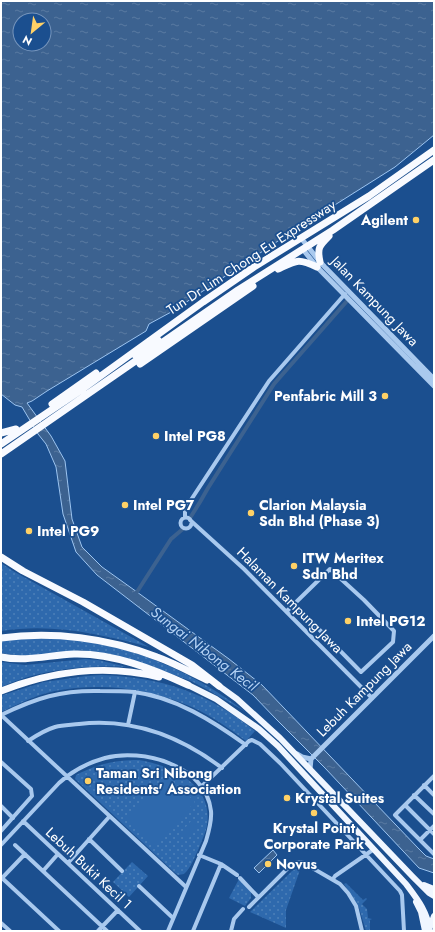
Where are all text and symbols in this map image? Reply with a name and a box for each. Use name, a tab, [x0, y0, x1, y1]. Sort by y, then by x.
north arrow	[12, 12, 52, 52]
text: N	[19, 32, 35, 50]
street label: Tun Dr Lim Chong Eu Expressway	[162, 194, 340, 319]
place label: Agilent	[360, 210, 409, 230]
marker: Agilent	[411, 215, 421, 225]
street label: Jalan Kampung Jawa	[325, 250, 423, 351]
place label: Penfabric Mill 3	[274, 386, 377, 406]
marker: Penfabric Mill 3	[380, 391, 390, 401]
place label: Intel PG8	[164, 426, 226, 446]
marker: Intel PG8	[151, 431, 161, 441]
place label: Intel PG7	[133, 495, 195, 515]
place label: Clarion Malaysia Sdn Bhd (Phase 3)	[259, 495, 380, 531]
marker: Intel PG7	[120, 500, 130, 510]
marker: Clarion Malaysia Sdn Bhd (Phase 3)	[246, 508, 256, 518]
place label: Intel PG9	[37, 521, 99, 541]
marker: Intel PG9	[24, 526, 34, 536]
street label: Halaman Kampung Jawa	[233, 543, 347, 657]
place label: ITW Meritex Sdn Bhd	[302, 548, 384, 584]
marker: ITW Meritex Sdn Bhd	[289, 561, 299, 571]
water label: Sungai Nibong Kecil	[146, 601, 263, 697]
place label: Intel PG12	[356, 611, 425, 631]
marker: Intel PG12	[343, 616, 353, 626]
street label: Lebuh Kampung Jawa	[312, 637, 416, 741]
place label: Taman Sri Nibong Residents' Association	[96, 763, 241, 799]
marker: Taman Sri Nibong Residents' Association	[83, 776, 93, 786]
place label: Krystal Suites	[295, 788, 385, 808]
marker: Krystal Suites	[282, 793, 292, 803]
marker: Krystal Point Corporate Park	[309, 808, 319, 818]
place label: Krystal Point Corporate Park	[264, 818, 364, 854]
street label: Lebuh Bukit Kecil 1	[41, 823, 137, 913]
place label: Novus	[276, 854, 318, 874]
marker: Novus	[263, 859, 273, 869]

